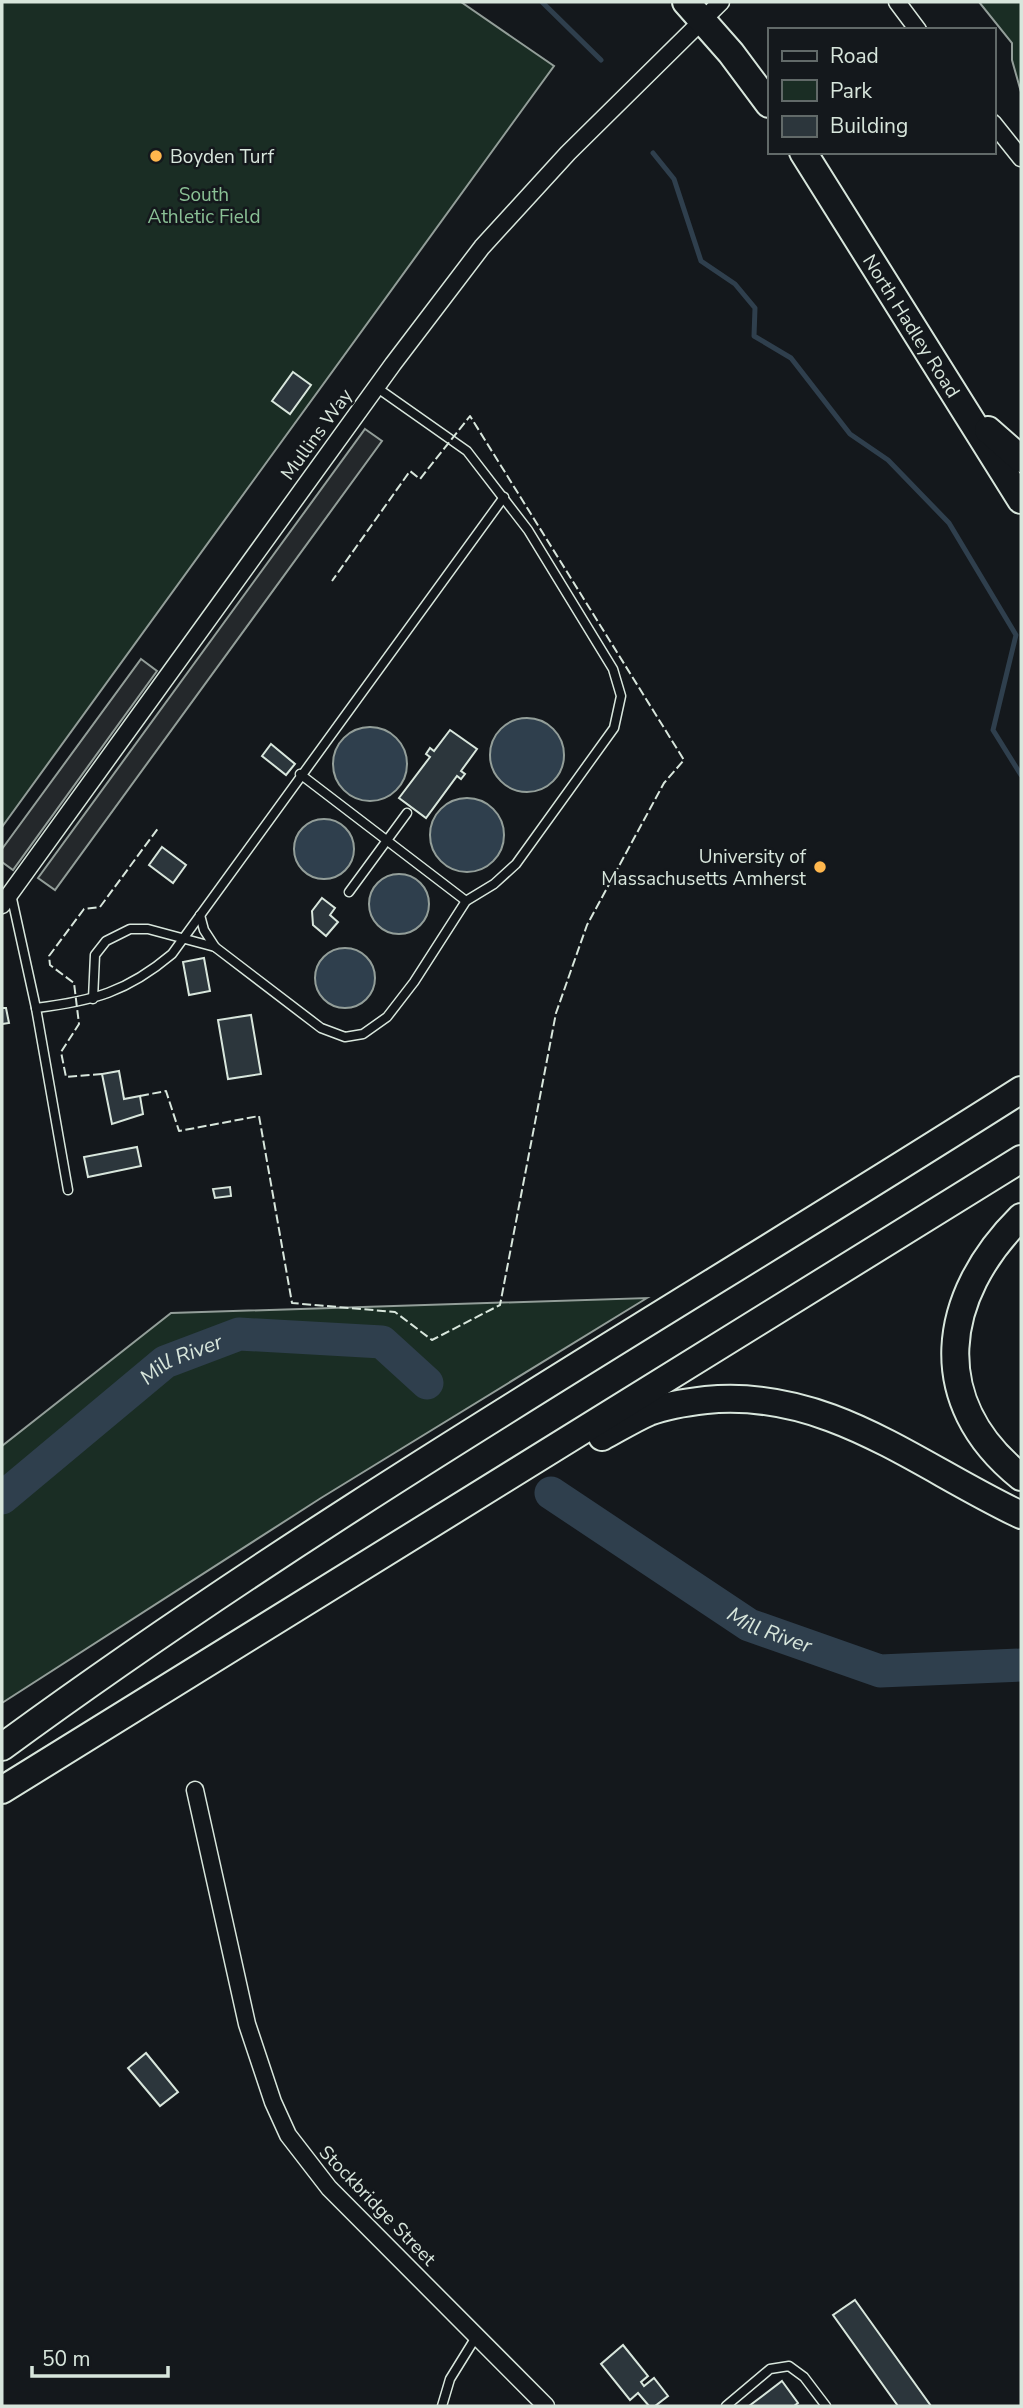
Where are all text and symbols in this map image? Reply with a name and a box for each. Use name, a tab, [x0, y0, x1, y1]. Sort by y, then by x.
legend	[768, 28, 995, 154]
text: Road	[830, 42, 879, 70]
text: Park	[830, 77, 872, 105]
text: Building	[830, 112, 908, 140]
place label: Boyden Turf	[170, 144, 275, 170]
marker: Boyden Turf	[148, 148, 164, 164]
park label: South Athletic Field	[148, 182, 260, 230]
street label: North Hadley Road	[856, 250, 966, 403]
street label: Mullins Way	[275, 384, 359, 485]
place label: University of Massachusetts Amherst	[601, 844, 807, 892]
marker: University of Massachusetts Amherst	[812, 859, 828, 875]
water label: Mill River	[134, 1327, 227, 1391]
water label: Mill River	[722, 1600, 816, 1660]
street label: Stockbridge Street	[313, 2140, 442, 2272]
scale bar	[32, 2334, 168, 2378]
text: 50 m	[42, 2345, 91, 2373]

